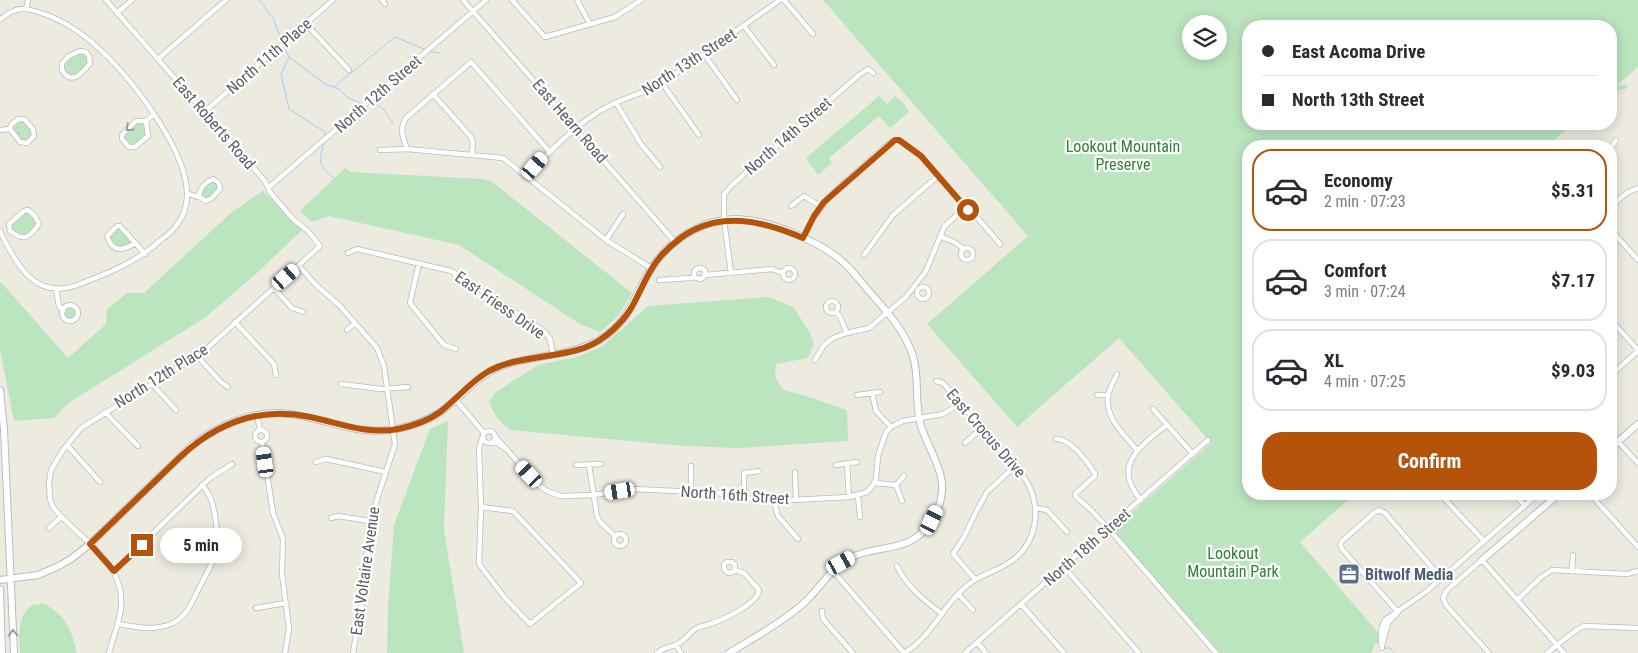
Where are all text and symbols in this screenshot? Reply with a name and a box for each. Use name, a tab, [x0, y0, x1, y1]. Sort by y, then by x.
street label: North 11th Place	[223, 14, 315, 98]
map controls	[1182, 15, 1227, 60]
button: layers	[1182, 15, 1227, 60]
street label: North 13th Street	[638, 24, 740, 100]
text: East Acoma Drive	[1292, 40, 1425, 63]
street label: North 12th Street	[331, 51, 425, 137]
street label: East Roberts Road	[169, 73, 259, 173]
street label: East Hearn Road	[528, 75, 612, 167]
text: North 13th Street	[1292, 88, 1424, 111]
street label: North 14th Street	[741, 93, 835, 179]
one-way arrow	[126, 122, 135, 131]
park label: Lookout Mountain Preserve	[1066, 137, 1180, 174]
car	[519, 150, 550, 182]
icon: car	[1264, 168, 1309, 213]
text: Economy	[1324, 169, 1393, 192]
text: $5.31	[1551, 179, 1595, 202]
text: 2 min · 07:23	[1324, 192, 1406, 211]
route start	[957, 199, 979, 221]
icon: car	[1264, 258, 1309, 303]
text: Comfort	[1324, 259, 1387, 282]
car	[269, 261, 302, 293]
street label: East Friess Drive	[452, 267, 548, 343]
text: $7.17	[1551, 269, 1595, 292]
text: 3 min · 07:24	[1324, 282, 1406, 301]
street label: North 12th Place	[111, 340, 211, 412]
icon: car	[1264, 348, 1309, 393]
text: XL	[1324, 349, 1344, 372]
text: $9.03	[1551, 359, 1595, 382]
text: 4 min · 07:25	[1324, 372, 1406, 391]
street label: East Crocus Drive	[942, 385, 1030, 481]
button: Confirm	[1262, 432, 1597, 490]
car	[255, 446, 274, 478]
car	[513, 458, 544, 490]
car	[604, 481, 635, 501]
street label: North 16th Street	[680, 482, 790, 508]
car	[918, 503, 945, 537]
street label: North 18th Street	[1040, 504, 1134, 590]
street label: East Voltaire Avenue	[347, 505, 383, 637]
callout: 5 min	[160, 528, 242, 562]
route end	[131, 534, 153, 556]
text: 5 min	[183, 536, 219, 555]
park label: Lookout Mountain Park	[1187, 544, 1280, 581]
car	[824, 549, 857, 577]
office icon: Bitwolf Media	[1337, 562, 1361, 586]
place label: Bitwolf Media	[1365, 565, 1454, 584]
one-way arrow	[7, 629, 18, 637]

